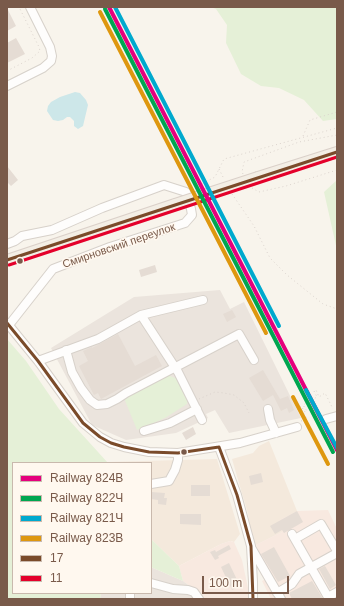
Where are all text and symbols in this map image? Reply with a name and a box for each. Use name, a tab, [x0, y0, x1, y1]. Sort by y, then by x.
street label: Смирновский переулок	[61, 221, 177, 271]
unlabelled marker	[15, 256, 25, 266]
unlabelled marker	[179, 447, 189, 457]
legend	[12, 462, 152, 594]
text: Railway 824В	[50, 471, 123, 485]
text: Railway 822Ч	[50, 491, 123, 505]
text: Railway 821Ч	[50, 511, 123, 525]
text: Railway 823В	[50, 531, 123, 545]
text: 17	[50, 551, 63, 565]
scale bar	[204, 568, 291, 594]
text: 11	[50, 571, 62, 585]
text: 100 m	[209, 576, 242, 590]

